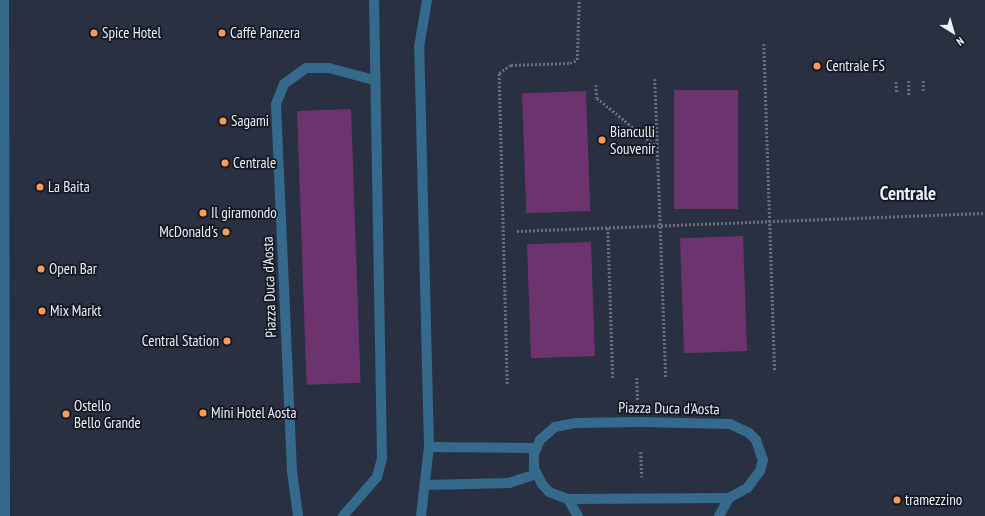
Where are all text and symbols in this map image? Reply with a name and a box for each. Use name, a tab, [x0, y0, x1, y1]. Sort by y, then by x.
north arrow	[933, 12, 973, 52]
place label: Spice Hotel	[102, 24, 161, 42]
place label: Caffè Panzera	[230, 24, 300, 42]
marker: Spice Hotel	[89, 28, 99, 38]
marker: Caffè Panzera	[217, 28, 227, 38]
text: N	[954, 34, 967, 49]
place label: Centrale FS	[826, 57, 885, 75]
marker: Centrale FS	[811, 60, 823, 72]
place label: Sagami	[231, 112, 269, 130]
marker: Sagami	[218, 116, 228, 126]
place label: Bianculli Souvenir	[610, 122, 655, 157]
marker: Bianculli Souvenir	[597, 135, 607, 145]
place label: Centrale	[233, 154, 276, 172]
marker: Centrale	[220, 158, 230, 168]
place label: La Baita	[48, 178, 90, 196]
marker: La Baita	[35, 182, 45, 192]
district label: Centrale	[880, 183, 936, 205]
place label: Il giramondo	[211, 204, 277, 222]
marker: Il giramondo	[198, 208, 208, 218]
place label: McDonald's	[159, 223, 218, 241]
marker: McDonald's	[221, 227, 231, 237]
street label: Piazza Duca d'Aosta	[258, 236, 280, 338]
place label: Open Bar	[49, 260, 97, 278]
marker: Open Bar	[36, 264, 46, 274]
place label: Mix Markt	[50, 302, 102, 320]
marker: Mix Markt	[37, 306, 47, 316]
place label: Central Station	[142, 332, 219, 350]
marker: Central Station	[222, 336, 232, 346]
place label: Ostello Bello Grande	[74, 396, 141, 431]
street label: Piazza Duca d'Aosta	[618, 398, 720, 418]
place label: Mini Hotel Aosta	[211, 404, 297, 422]
marker: Mini Hotel Aosta	[198, 408, 208, 418]
marker: Ostello Bello Grande	[61, 409, 71, 419]
place label: tramezzino	[905, 491, 962, 509]
marker: tramezzino	[892, 495, 902, 505]

